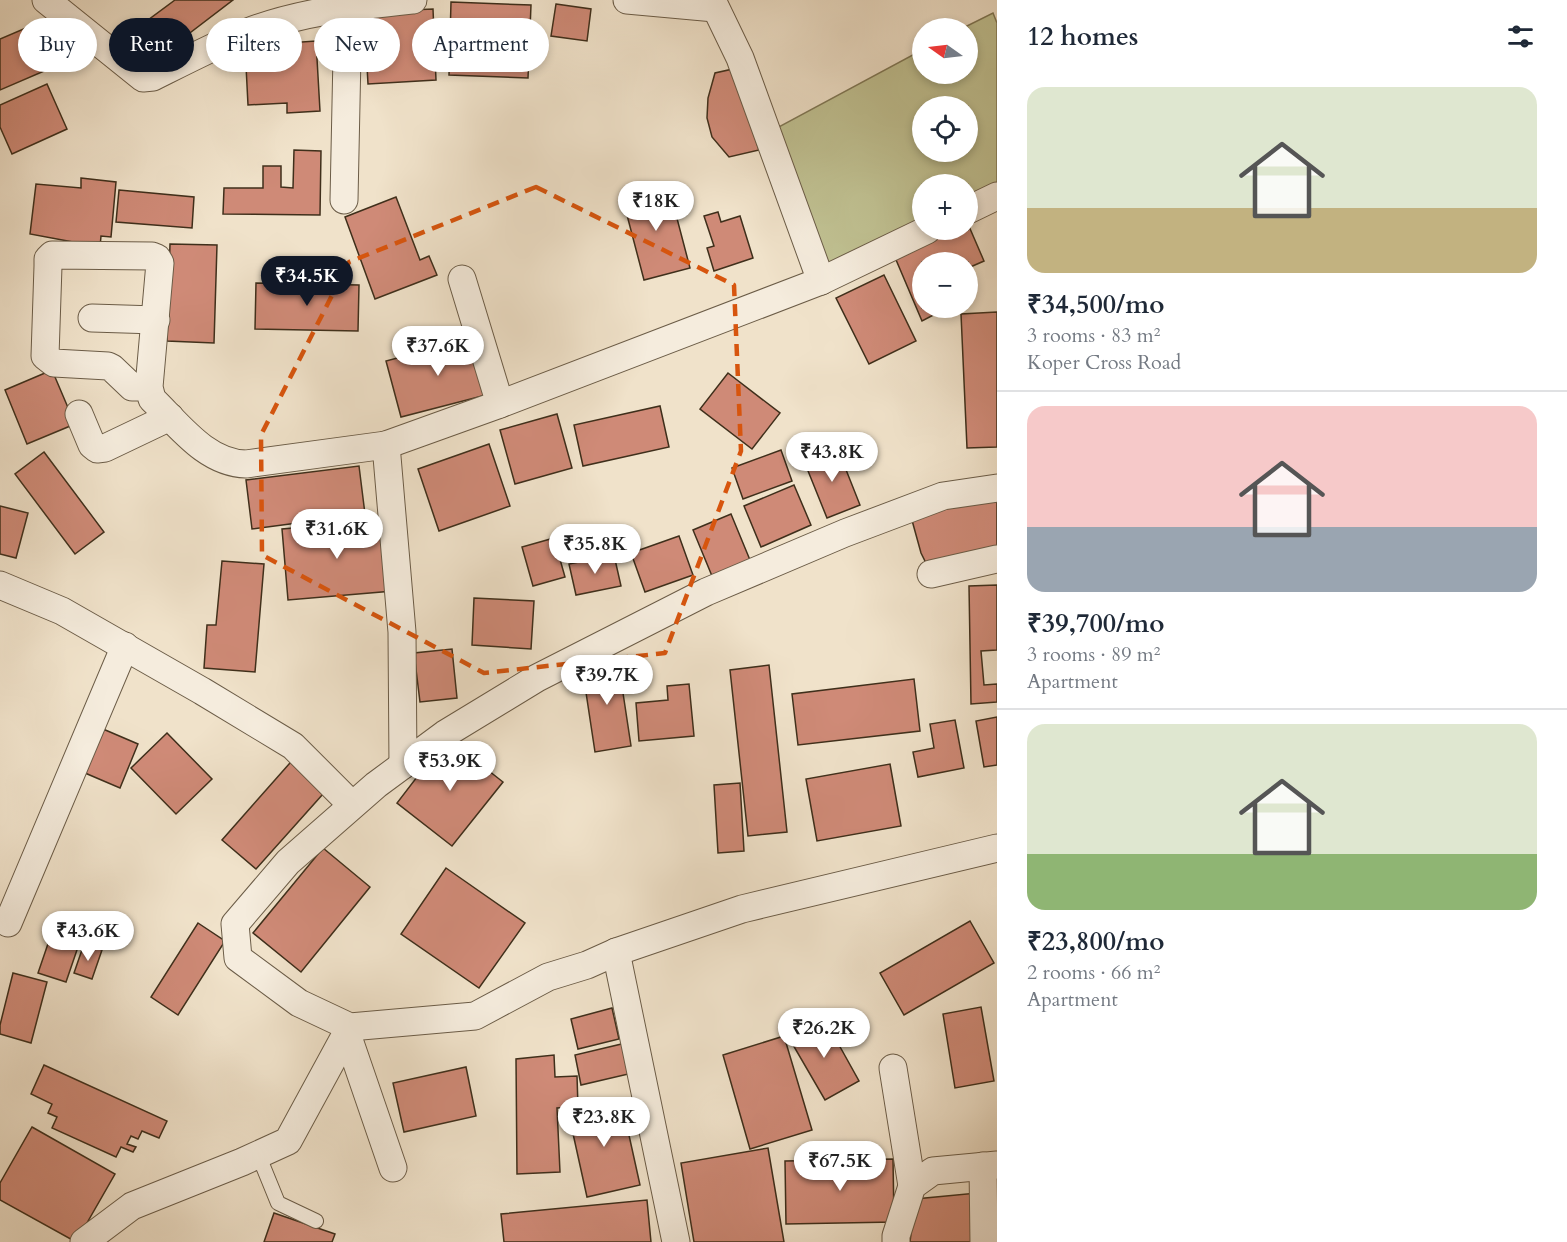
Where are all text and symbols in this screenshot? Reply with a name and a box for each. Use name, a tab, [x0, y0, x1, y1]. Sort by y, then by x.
chip: Buy	[18, 18, 97, 72]
chip: Rent	[109, 18, 194, 72]
chip: Filters	[206, 18, 302, 72]
chip: New	[314, 18, 400, 72]
chip: Apartment	[412, 18, 549, 72]
north arrow	[912, 18, 978, 84]
map controls	[912, 18, 978, 318]
text: 12 homes	[1027, 19, 1138, 54]
icon: filters	[1504, 20, 1537, 53]
button: locate	[912, 96, 978, 162]
icon: home	[1228, 126, 1336, 234]
button: +	[912, 174, 978, 240]
pin: ₹18K	[620, 181, 692, 232]
text: ₹18K	[632, 187, 680, 214]
button: −	[912, 252, 978, 318]
pin: ₹34.5K	[258, 256, 356, 307]
text: ₹34.5K	[275, 262, 339, 289]
text: ₹34,500/mo	[1027, 287, 1164, 322]
text: 3 rooms · 83 m²	[1027, 322, 1160, 349]
pin: ₹37.6K	[389, 326, 487, 377]
text: ₹37.6K	[406, 332, 470, 359]
text: Koper Cross Road	[1027, 349, 1181, 376]
pin: ₹43.8K	[783, 432, 881, 483]
text: ₹43.8K	[800, 438, 864, 465]
icon: home	[1228, 445, 1336, 553]
pin: ₹31.6K	[288, 509, 386, 560]
text: ₹31.6K	[305, 515, 369, 542]
pin: ₹35.8K	[546, 524, 644, 575]
text: ₹35.8K	[563, 530, 627, 557]
text: ₹39,700/mo	[1027, 606, 1164, 641]
text: 3 rooms · 89 m²	[1027, 641, 1160, 668]
pin: ₹39.7K	[558, 655, 656, 706]
text: ₹39.7K	[575, 661, 639, 688]
text: Apartment	[1027, 668, 1118, 695]
pin: ₹53.9K	[401, 741, 499, 792]
text: ₹53.9K	[418, 747, 482, 774]
icon: home	[1228, 763, 1336, 871]
pin: ₹43.6K	[39, 911, 137, 962]
text: ₹43.6K	[56, 917, 120, 944]
text: ₹23,800/mo	[1027, 924, 1164, 959]
text: 2 rooms · 66 m²	[1027, 959, 1160, 986]
text: Apartment	[1027, 986, 1118, 1013]
pin: ₹26.2K	[775, 1008, 873, 1059]
text: ₹26.2K	[792, 1014, 856, 1041]
pin: ₹23.8K	[555, 1097, 653, 1148]
text: ₹23.8K	[572, 1103, 636, 1130]
pin: ₹67.5K	[791, 1141, 889, 1192]
text: ₹67.5K	[808, 1147, 872, 1174]

